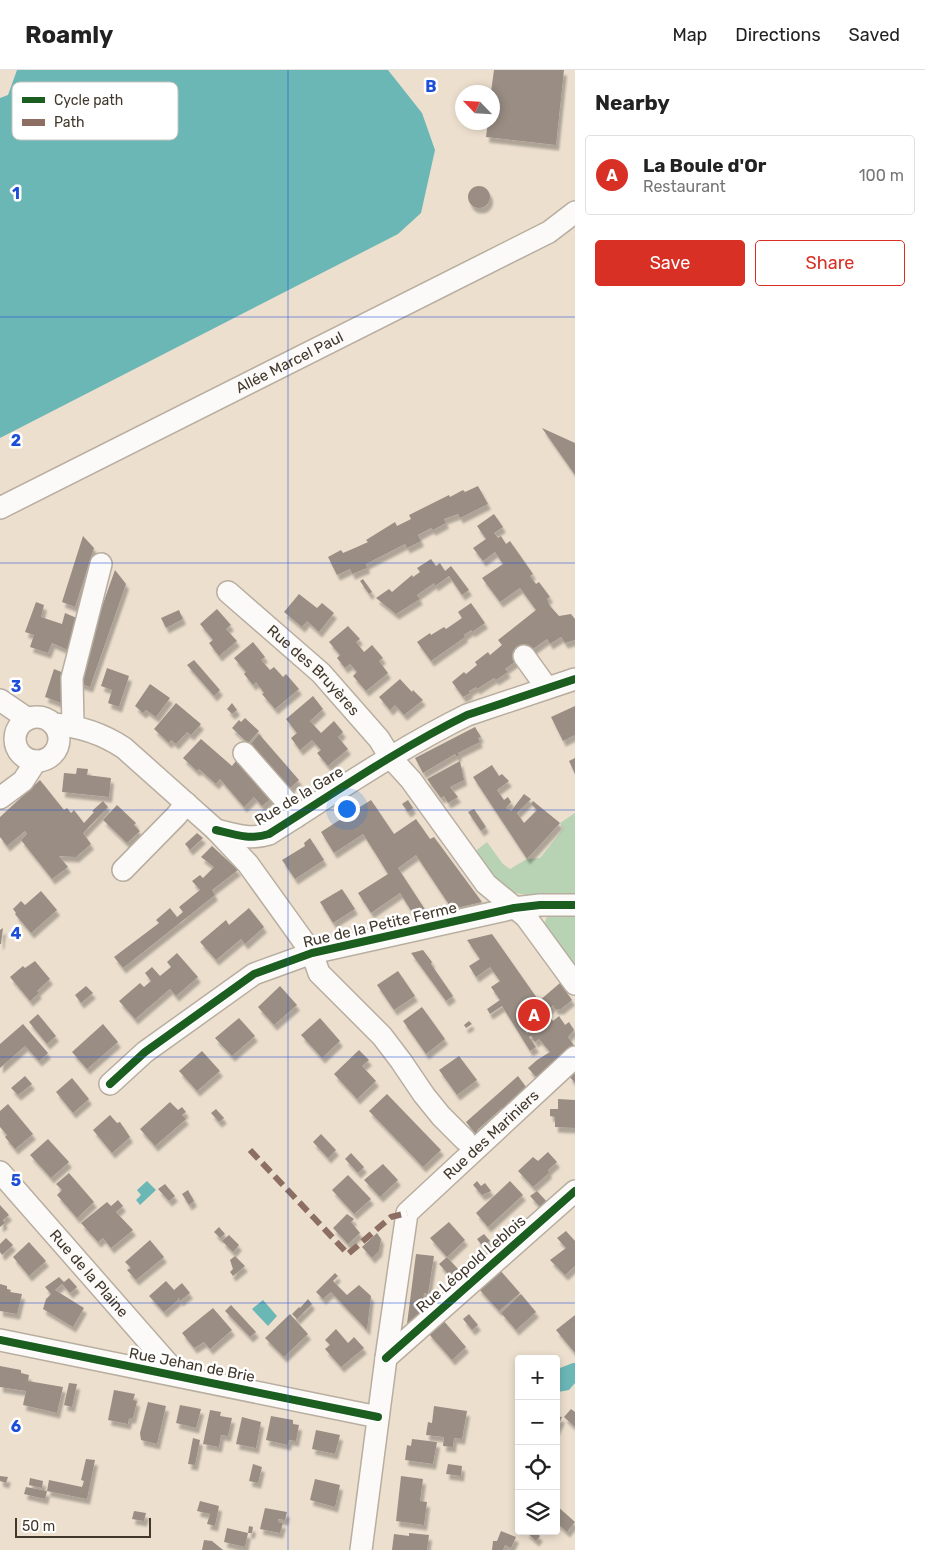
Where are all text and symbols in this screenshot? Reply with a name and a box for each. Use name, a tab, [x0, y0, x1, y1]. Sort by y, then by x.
text: Roamly	[25, 21, 113, 49]
text: Map	[672, 24, 707, 46]
text: Directions	[735, 24, 821, 46]
text: Saved	[849, 24, 900, 46]
text: B	[425, 77, 437, 96]
legend	[12, 82, 178, 140]
north arrow	[455, 85, 500, 130]
text: Nearby	[595, 90, 670, 115]
text: Cycle path	[54, 92, 123, 109]
text: Path	[54, 114, 85, 131]
text: La Boule d'Or	[643, 154, 766, 177]
text: A	[606, 166, 618, 185]
text: 100 m	[859, 166, 904, 185]
text: Restaurant	[643, 177, 726, 196]
text: 1	[12, 184, 20, 203]
button: Save	[595, 240, 745, 286]
button: Share	[755, 240, 905, 286]
street label: Allée Marcel Paul	[233, 328, 346, 397]
text: 2	[11, 431, 21, 450]
street label: Rue des Bruyères	[263, 621, 364, 720]
text: 3	[11, 677, 21, 696]
street label: Rue de la Gare	[252, 763, 346, 829]
your location	[334, 796, 360, 822]
street label: Rue de la Petite Ferme	[301, 899, 459, 951]
text: 4	[11, 924, 22, 943]
pin: A	[518, 996, 550, 1034]
street label: Rue des Mariniers	[440, 1086, 543, 1184]
text: 5	[11, 1171, 21, 1190]
street label: Rue Léopold Leblois	[413, 1211, 530, 1316]
street label: Rue de la Plaine	[46, 1226, 132, 1321]
street label: Rue Jehan de Brie	[128, 1344, 256, 1386]
map controls	[515, 1355, 560, 1535]
button: +	[515, 1355, 560, 1400]
button: −	[515, 1400, 560, 1445]
text: 6	[11, 1417, 21, 1436]
button: locate	[515, 1445, 560, 1490]
button: layers	[515, 1490, 560, 1535]
scale bar	[15, 1515, 151, 1538]
text: 50 m	[22, 1518, 55, 1535]

